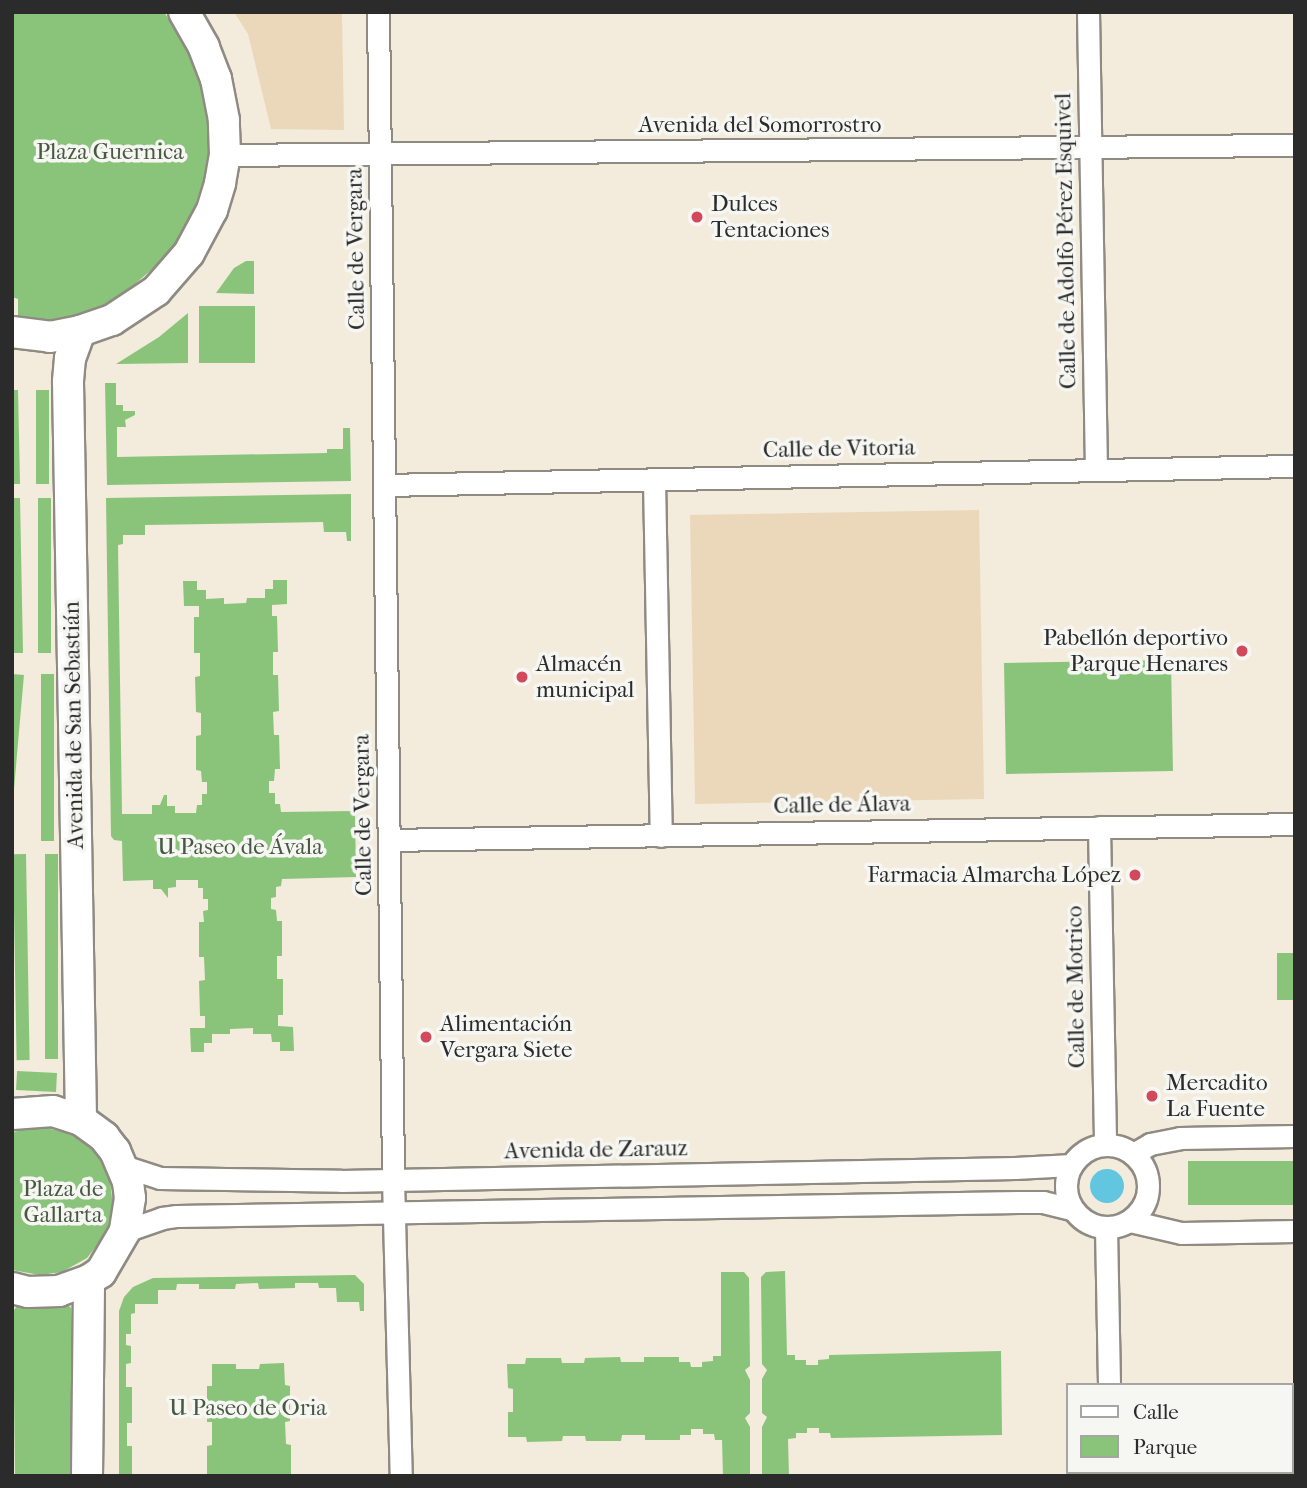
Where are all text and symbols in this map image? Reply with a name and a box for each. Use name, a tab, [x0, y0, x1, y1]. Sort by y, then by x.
street label: Calle de Adolfo Pérez Esquivel	[1050, 93, 1082, 389]
street label: Avenida del Somorrostro	[638, 111, 882, 139]
park label: Plaza Guernica	[36, 138, 184, 166]
street label: Calle de Vergara	[341, 168, 371, 330]
place label: Dulces Tentaciones	[711, 190, 829, 244]
marker: Dulces Tentaciones	[689, 209, 705, 225]
street label: Calle de Vitoria	[763, 434, 915, 464]
street label: Avenida de San Sebastián	[58, 601, 90, 849]
place label: Pabellón deportivo Parque Henares	[1043, 624, 1228, 678]
marker: Pabellón deportivo Parque Henares	[1234, 643, 1250, 659]
place label: Almacén municipal	[536, 650, 634, 704]
marker: Almacén municipal	[514, 669, 530, 685]
street label: Calle de Vergara	[348, 734, 378, 896]
street label: Calle de Álava	[773, 790, 911, 820]
park label: U Paseo de Ávala	[157, 833, 323, 861]
place label: Farmacia Almarcha López	[867, 861, 1121, 889]
marker: Farmacia Almarcha López	[1127, 867, 1143, 883]
street label: Calle de Motrico	[1061, 905, 1091, 1069]
place label: Alimentación Vergara Siete	[440, 1010, 572, 1064]
marker: Alimentación Vergara Siete	[418, 1029, 434, 1045]
place label: Mercadito La Fuente	[1166, 1069, 1268, 1123]
marker: Mercadito La Fuente	[1144, 1088, 1160, 1104]
street label: Avenida de Zarauz	[504, 1135, 688, 1165]
park label: Plaza de Gallarta	[23, 1175, 103, 1229]
legend	[1066, 1383, 1293, 1474]
park label: U Paseo de Oria	[169, 1394, 327, 1422]
text: Calle	[1133, 1400, 1179, 1424]
text: Parque	[1133, 1435, 1197, 1459]

